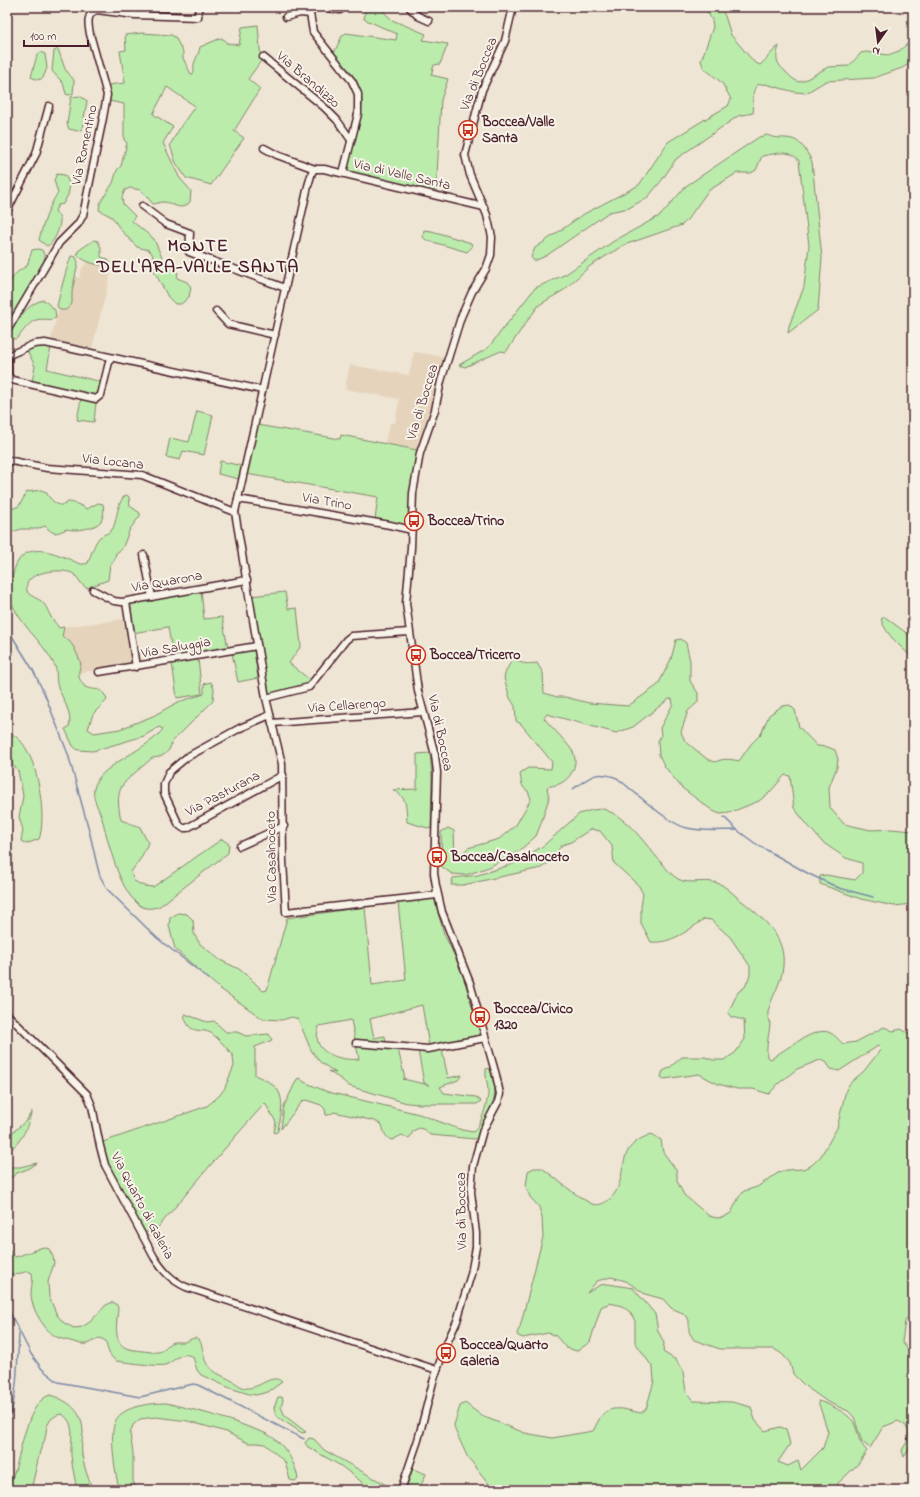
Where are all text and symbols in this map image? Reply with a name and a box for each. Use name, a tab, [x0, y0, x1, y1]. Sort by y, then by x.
scale bar	[24, 22, 88, 48]
north arrow	[858, 22, 898, 62]
text: 100 m	[30, 28, 57, 46]
street label: Via di Boccea	[454, 34, 503, 115]
text: N	[870, 42, 881, 59]
street label: Via Brandizzo	[271, 46, 345, 114]
street label: Via Romentino	[66, 103, 104, 188]
place label: Boccea/Valle Santa	[481, 112, 555, 149]
bus stop icon: Boccea/Valle Santa	[457, 119, 479, 141]
street label: Via di Valle Santa	[350, 153, 453, 196]
district label: MONTE DELL'ARA-VALLE SANTA	[96, 234, 299, 281]
street label: Via di Boccea	[401, 362, 444, 443]
street label: Via Locana	[80, 448, 145, 476]
street label: Via Trino	[300, 487, 353, 517]
bus stop icon: Boccea/Trino	[403, 510, 425, 532]
place label: Boccea/Trino	[427, 511, 504, 532]
street label: Via Quarona	[129, 565, 204, 599]
street label: Via Saluggia	[139, 632, 213, 666]
bus stop icon: Boccea/Tricerro	[405, 644, 427, 666]
place label: Boccea/Tricerro	[429, 645, 521, 666]
street label: Via di Boccea	[421, 692, 458, 773]
street label: Via Cellarengo	[306, 693, 387, 720]
street label: Via Pasturana	[181, 766, 264, 823]
street label: Via Casalnoceto	[261, 811, 283, 904]
bus stop icon: Boccea/Casalnoceto	[426, 846, 448, 868]
place label: Boccea/Casalnoceto	[450, 847, 569, 868]
place label: Boccea/Civico 1320	[493, 999, 573, 1036]
bus stop icon: Boccea/Civico 1320	[469, 1006, 491, 1028]
street label: Via Quarto di Galeria	[104, 1148, 179, 1263]
street label: Via di Boccea	[451, 1172, 473, 1251]
place label: Boccea/Quarto Galeria	[459, 1335, 548, 1372]
bus stop icon: Boccea/Quarto Galeria	[435, 1342, 457, 1364]

